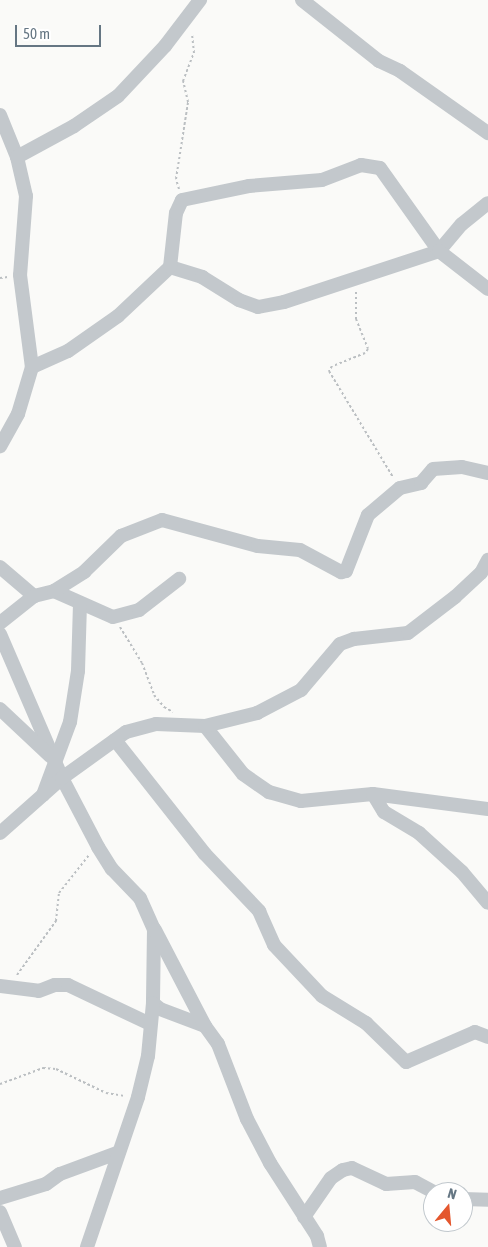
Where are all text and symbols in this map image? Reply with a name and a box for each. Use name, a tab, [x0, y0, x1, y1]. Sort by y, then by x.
scale bar	[18, 15, 104, 47]
text: 50 m	[23, 25, 50, 42]
north arrow	[423, 1182, 473, 1232]
text: N	[446, 1185, 458, 1202]

